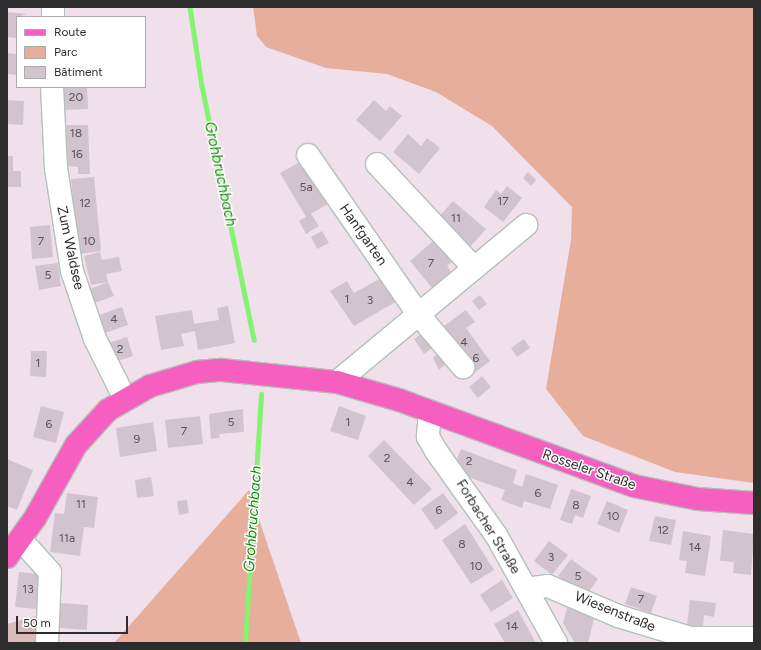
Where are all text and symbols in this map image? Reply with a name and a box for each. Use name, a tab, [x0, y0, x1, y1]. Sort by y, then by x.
legend	[16, 16, 146, 88]
text: Route	[54, 25, 86, 39]
text: Parc	[54, 45, 78, 59]
text: Bâtiment	[54, 65, 103, 79]
house number: 20	[69, 91, 83, 105]
water label: Grohbruchbach	[200, 120, 240, 228]
house number: 18	[70, 127, 82, 141]
house number: 16	[71, 148, 83, 162]
house number: 5a	[299, 181, 313, 195]
house number: 17	[497, 195, 509, 209]
house number: 12	[79, 197, 91, 211]
street label: Hanfgarten	[336, 201, 390, 269]
street label: Zum Waldsee	[53, 205, 87, 291]
house number: 11	[451, 212, 461, 226]
house number: 7	[38, 235, 44, 249]
house number: 10	[83, 235, 95, 249]
house number: 7	[428, 257, 434, 271]
house number: 5	[45, 269, 51, 283]
house number: 1	[345, 293, 349, 307]
house number: 3	[367, 294, 373, 308]
house number: 4	[110, 313, 118, 327]
house number: 4	[460, 336, 468, 350]
house number: 2	[117, 343, 123, 357]
house number: 6	[473, 352, 479, 366]
house number: 1	[36, 357, 40, 371]
house number: 5	[228, 416, 234, 430]
house number: 1	[346, 416, 350, 430]
house number: 6	[46, 418, 52, 432]
house number: 7	[181, 425, 187, 439]
house number: 9	[134, 433, 140, 447]
street label: Rosseler Straße	[540, 446, 638, 494]
house number: 2	[384, 452, 390, 466]
house number: 2	[466, 455, 472, 469]
water label: Grohbruchbach	[240, 465, 266, 573]
house number: 4	[406, 476, 414, 490]
street label: Forbacher Straße	[452, 477, 524, 577]
house number: 6	[535, 487, 541, 501]
house number: 11	[76, 498, 86, 512]
house number: 8	[572, 499, 580, 513]
house number: 6	[436, 504, 442, 518]
house number: 10	[607, 510, 619, 524]
house number: 12	[657, 524, 669, 538]
house number: 11a	[59, 532, 75, 546]
house number: 8	[458, 538, 466, 552]
house number: 14	[689, 541, 701, 555]
house number: 3	[548, 551, 554, 565]
house number: 10	[470, 560, 482, 574]
house number: 5	[575, 570, 581, 584]
house number: 13	[22, 583, 34, 597]
street label: Wiesenstraße	[572, 588, 658, 636]
house number: 7	[638, 593, 644, 607]
scale bar	[18, 608, 130, 634]
text: 50 m	[23, 616, 51, 630]
house number: 14	[506, 620, 518, 634]

